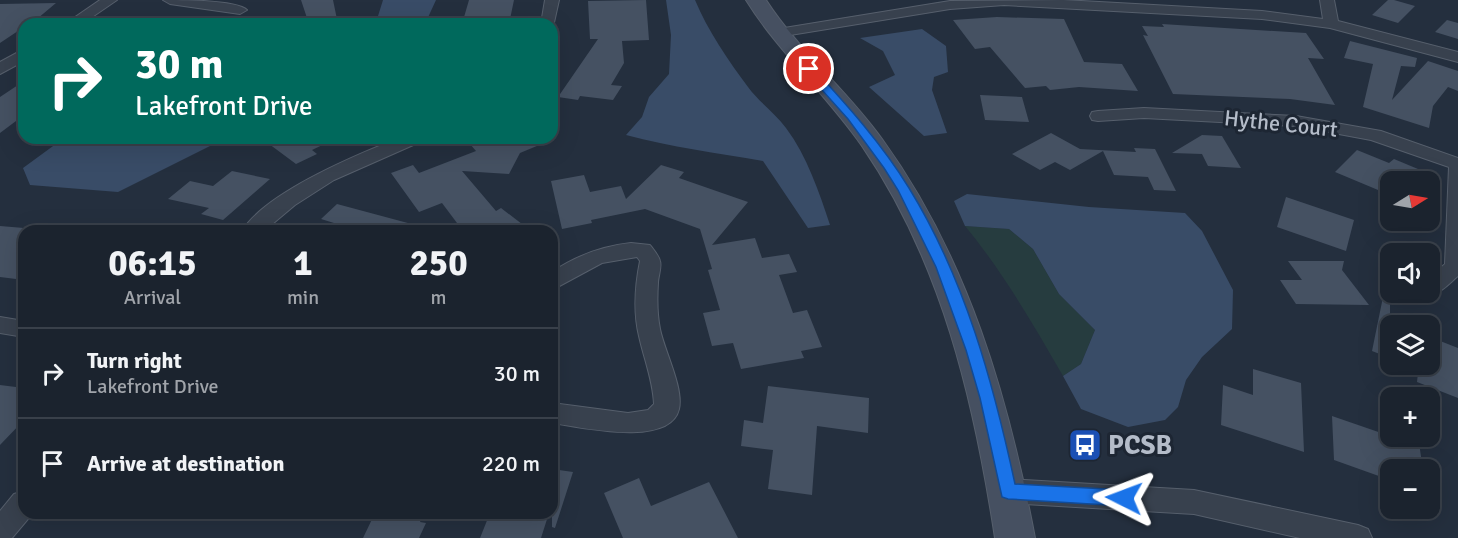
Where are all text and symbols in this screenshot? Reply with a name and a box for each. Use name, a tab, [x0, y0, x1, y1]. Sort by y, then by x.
text: 30 m	[135, 39, 224, 90]
icon: right	[36, 42, 114, 120]
pin	[783, 43, 834, 94]
icon: arrive	[792, 52, 825, 85]
text: Lakefront Drive	[135, 90, 313, 123]
street label: Hythe Court	[1223, 104, 1339, 143]
north arrow	[1380, 171, 1440, 231]
map controls	[1380, 171, 1440, 519]
text: 06:15	[108, 241, 197, 286]
text: 1	[293, 241, 313, 286]
text: 250	[409, 241, 468, 286]
button: sound	[1380, 243, 1440, 303]
text: Arrival	[124, 285, 181, 310]
text: min	[287, 285, 319, 310]
text: m	[431, 285, 447, 310]
button: layers	[1380, 315, 1440, 375]
text: Turn right	[87, 347, 182, 374]
icon: right	[36, 357, 69, 390]
text: 30 m	[494, 360, 540, 387]
text: Lakefront Drive	[87, 374, 219, 399]
button: +	[1380, 387, 1440, 447]
bus stop icon: PCSB	[1067, 427, 1103, 463]
place label: PCSB	[1108, 429, 1172, 462]
icon: arrive	[36, 447, 69, 480]
text: Arrive at destination	[87, 450, 284, 477]
text: 220 m	[482, 450, 540, 477]
button: −	[1380, 459, 1440, 519]
position arrow	[1092, 466, 1156, 530]

